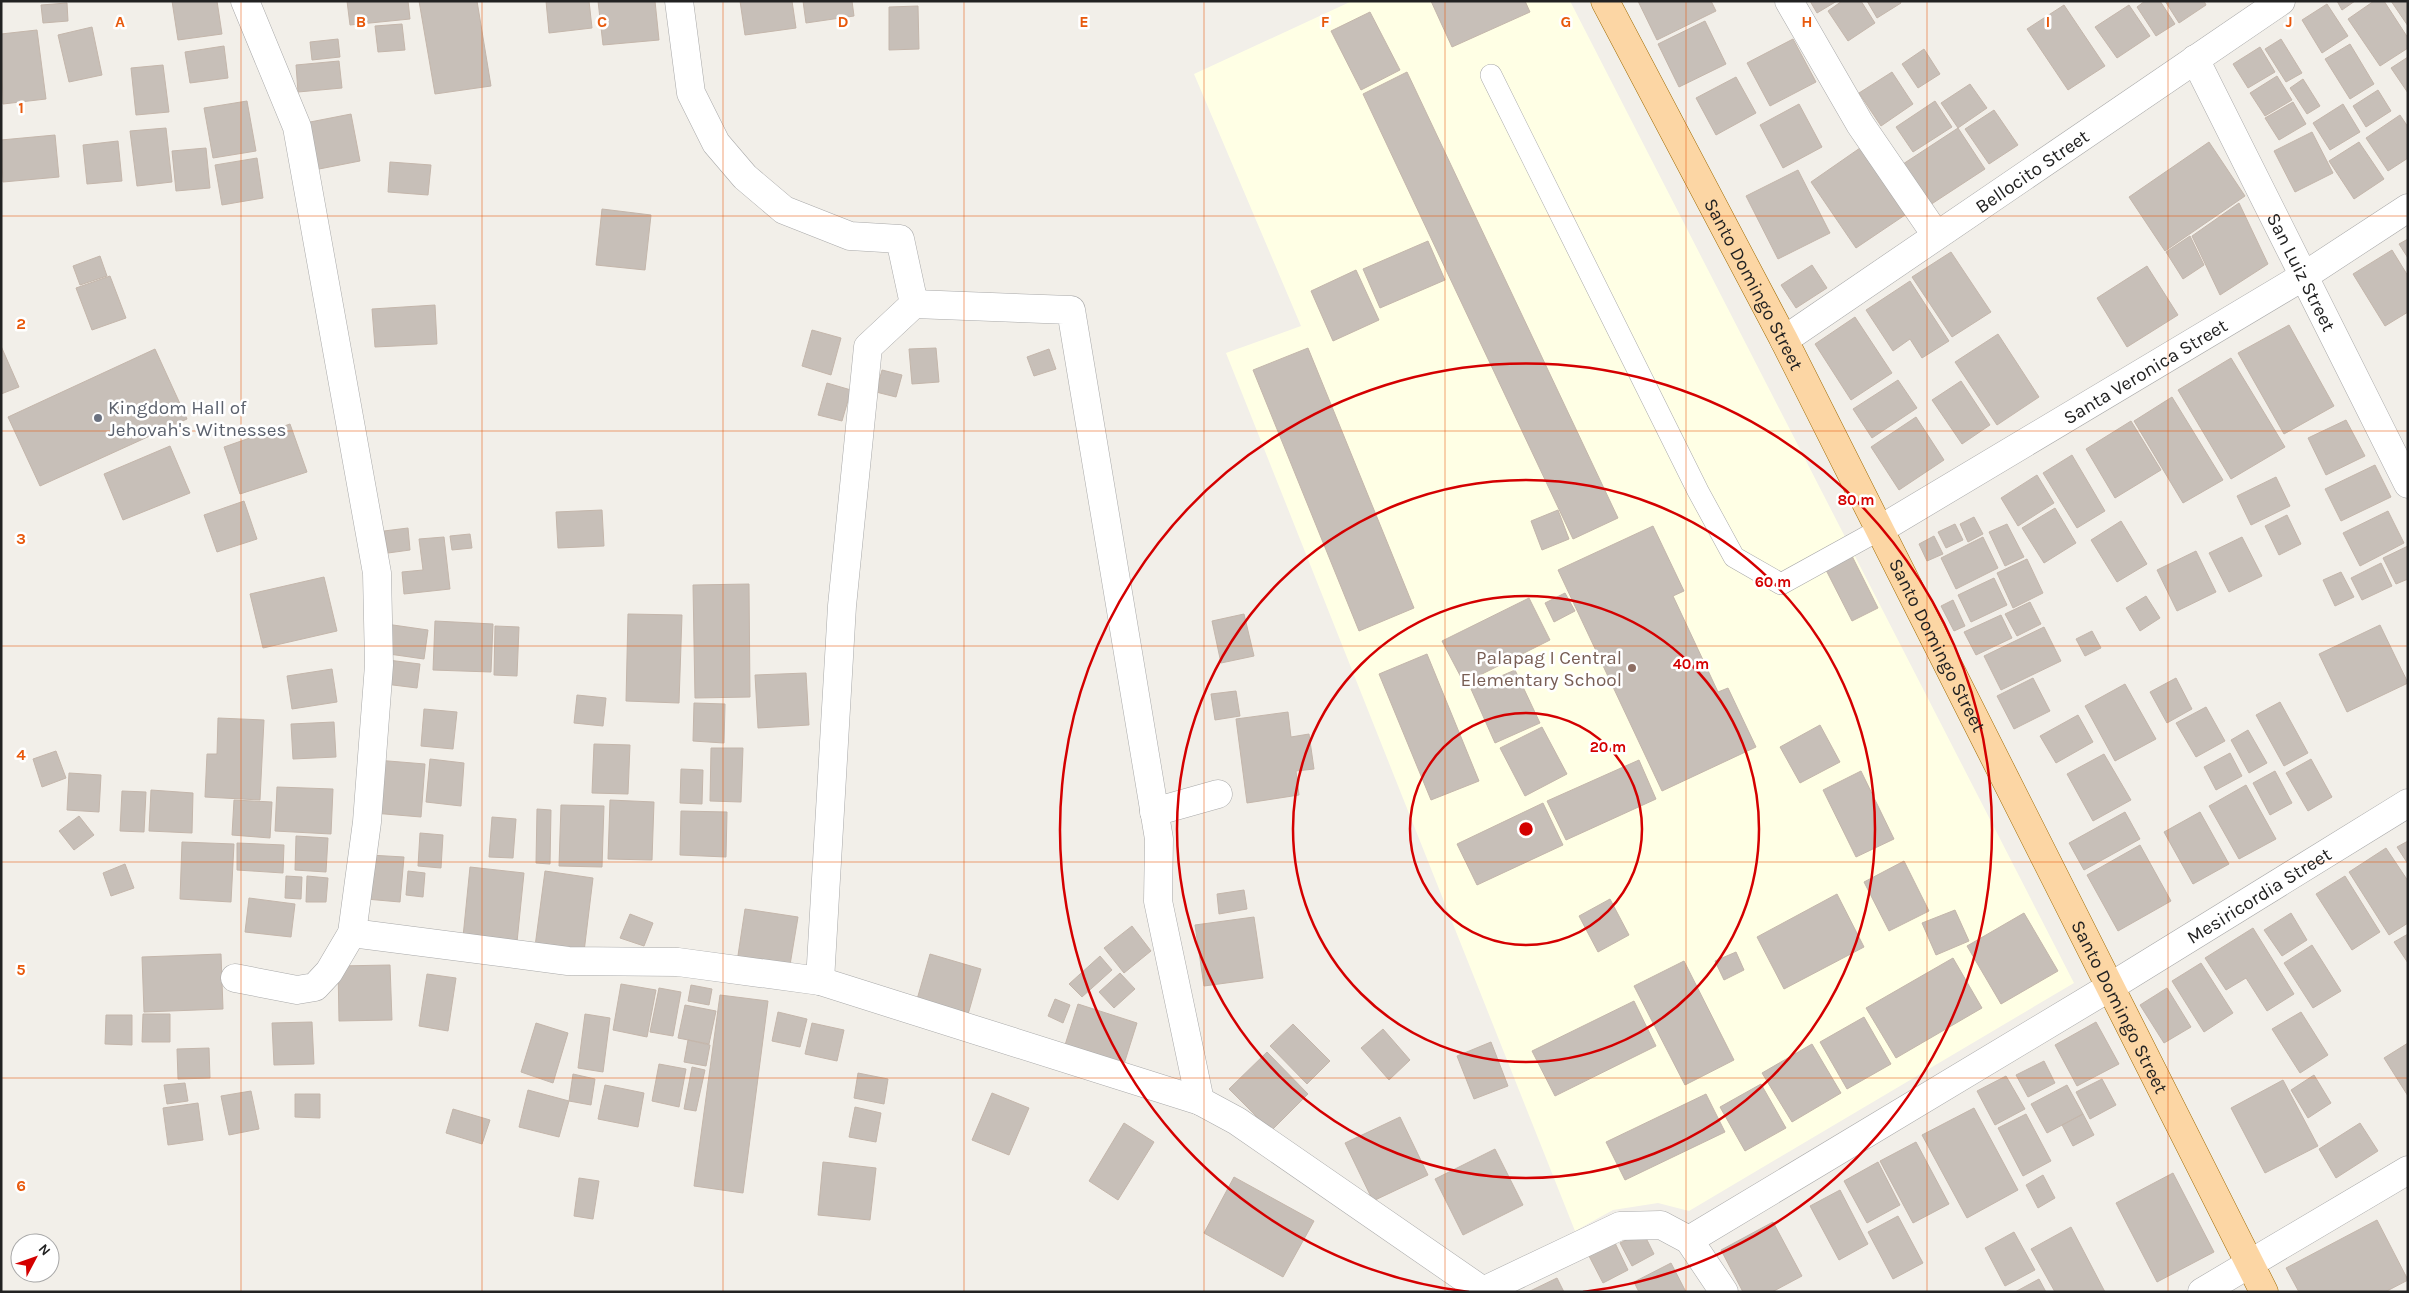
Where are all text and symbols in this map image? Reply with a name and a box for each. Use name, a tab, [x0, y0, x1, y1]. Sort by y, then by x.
text: A	[115, 12, 125, 31]
text: B	[356, 12, 366, 31]
text: C	[597, 12, 607, 31]
text: D	[838, 12, 849, 31]
text: E	[1079, 12, 1089, 31]
text: F	[1321, 12, 1330, 31]
text: G	[1561, 12, 1571, 31]
text: H	[1801, 12, 1813, 31]
text: I	[2046, 12, 2050, 31]
text: J	[2285, 12, 2293, 31]
text: 1	[18, 98, 24, 117]
street label: Bellocito Street	[1972, 125, 2093, 218]
street label: Santo Domingo Street	[1699, 195, 1807, 374]
street label: San Luiz Street	[2262, 209, 2340, 335]
text: 2	[16, 314, 26, 333]
street label: Santa Veronica Street	[2060, 314, 2231, 429]
place label: Kingdom Hall of Jehovah's Witnesses	[108, 397, 287, 441]
marker: Kingdom Hall of Jehovah's Witnesses	[92, 412, 104, 424]
text: 80 m	[1837, 491, 1875, 509]
text: 3	[16, 529, 26, 548]
street label: Santo Domingo Street	[1884, 555, 1990, 736]
text: 60 m	[1755, 573, 1791, 591]
place label: Palapag I Central Elementary School	[1461, 647, 1622, 691]
text: 40 m	[1673, 655, 1709, 673]
marker: Palapag I Central Elementary School	[1626, 662, 1638, 674]
text: 20 m	[1590, 738, 1626, 756]
text: 4	[16, 745, 26, 764]
centre of rings	[1517, 820, 1535, 838]
street label: Mesiricordia Street	[2183, 843, 2335, 949]
street label: Santo Domingo Street	[2066, 917, 2172, 1097]
text: 5	[16, 960, 26, 979]
text: 6	[16, 1176, 26, 1195]
north arrow	[10, 1233, 60, 1283]
text: N	[35, 1240, 54, 1259]

